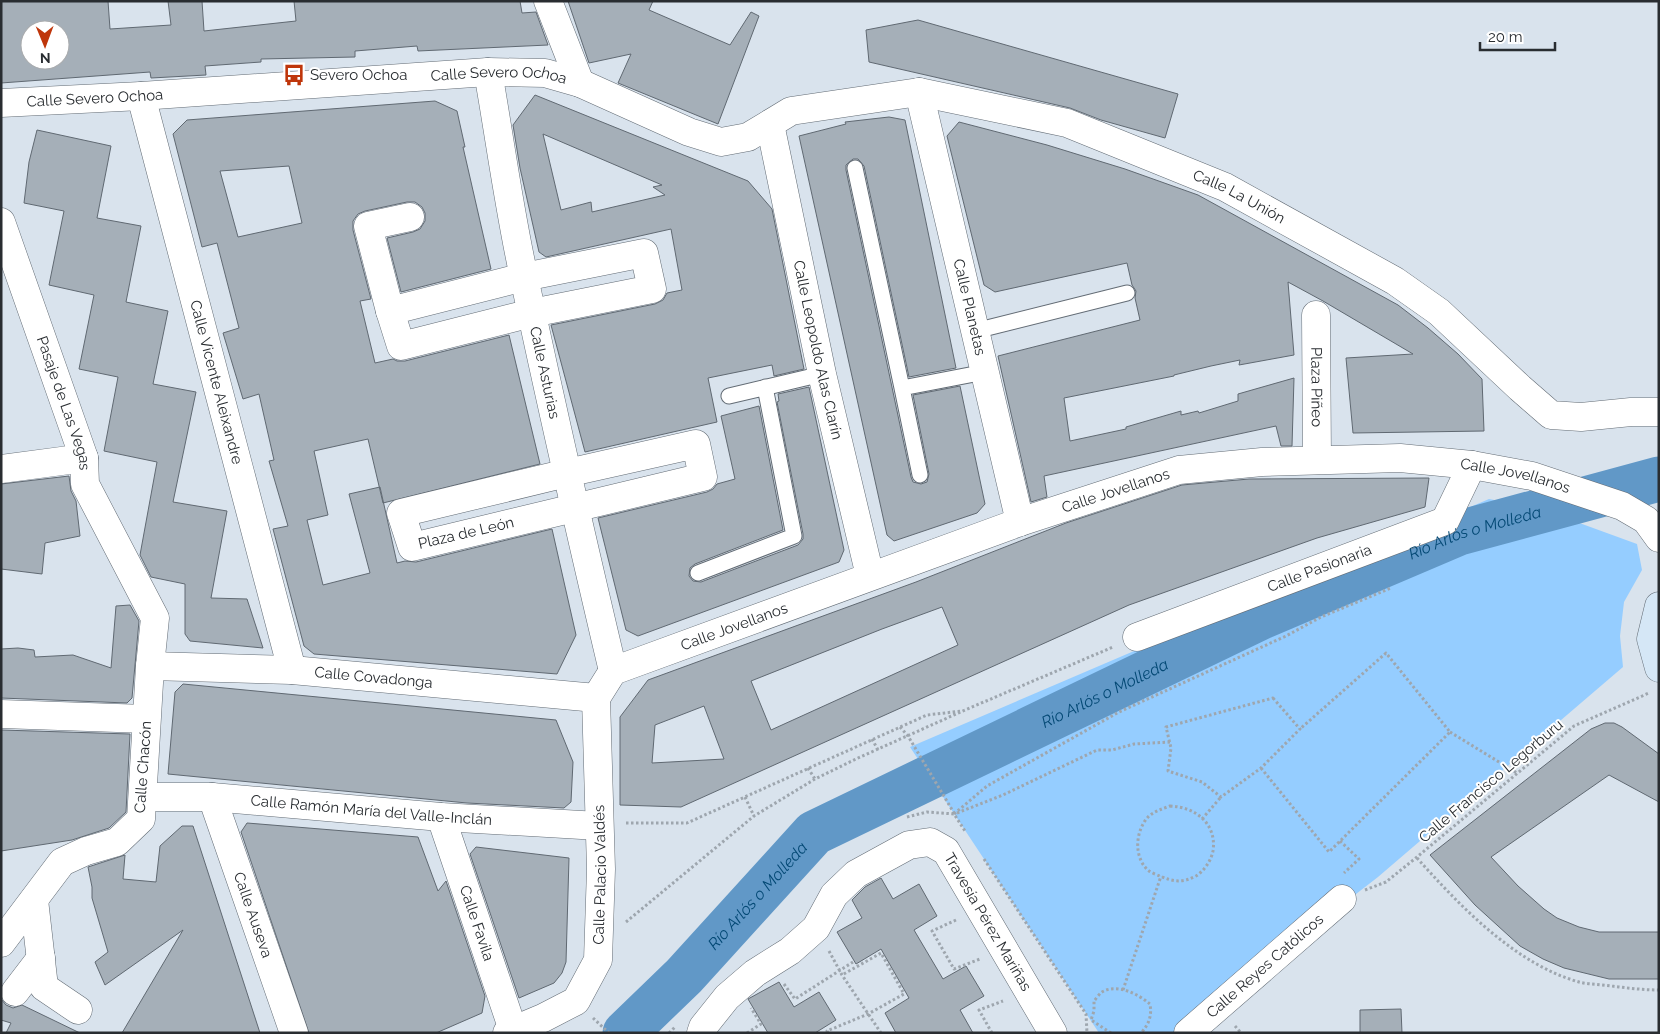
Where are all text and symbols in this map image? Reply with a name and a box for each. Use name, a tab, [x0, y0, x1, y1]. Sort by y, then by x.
north arrow	[20, 20, 70, 70]
scale bar	[1480, 20, 1555, 52]
text: 20 m	[1488, 28, 1523, 46]
text: N	[40, 50, 51, 66]
bus stop icon: Severo Ochoa	[281, 62, 307, 88]
street label: Calle Severo Ochoa	[430, 63, 569, 88]
place label: Severo Ochoa	[310, 66, 407, 84]
street label: Calle Severo Ochoa	[26, 85, 164, 111]
street label: Calle La Unión	[1190, 166, 1288, 227]
street label: Calle Planetas	[949, 257, 990, 357]
street label: Calle Leopoldo Alas Clarín	[790, 259, 846, 441]
street label: Calle Vicente Aleixandre	[186, 298, 247, 466]
street label: Calle Asturias	[526, 325, 564, 421]
street label: Pasaje de Las Vegas	[33, 334, 93, 471]
street label: Plaza Piñeo	[1307, 347, 1326, 427]
street label: Calle Jovellanos	[1460, 455, 1573, 497]
street label: Calle Jovellanos	[1059, 465, 1172, 517]
water label: Río Arlós o Molleda	[1406, 502, 1544, 563]
street label: Plaza de León	[416, 513, 516, 553]
street label: Calle Pasionaria	[1265, 540, 1374, 596]
street label: Calle Jovellanos	[678, 599, 790, 654]
water label: Río Arlós o Molleda	[1038, 654, 1172, 732]
street label: Calle Covadonga	[314, 663, 434, 692]
street label: Calle Francisco Legorburu	[1415, 715, 1567, 847]
street label: Calle Chacón	[131, 720, 155, 814]
street label: Calle Ramón María del Valle-Inclán	[250, 791, 493, 829]
street label: Calle Palacio Valdés	[590, 805, 610, 945]
water label: Río Arlós o Molleda	[704, 838, 812, 953]
street label: Travesía Pérez Mariñas	[940, 850, 1035, 994]
street label: Calle Auseva	[230, 870, 276, 960]
street label: Calle Favila	[456, 883, 498, 963]
street label: Calle Reyes Católicos	[1203, 910, 1327, 1022]

